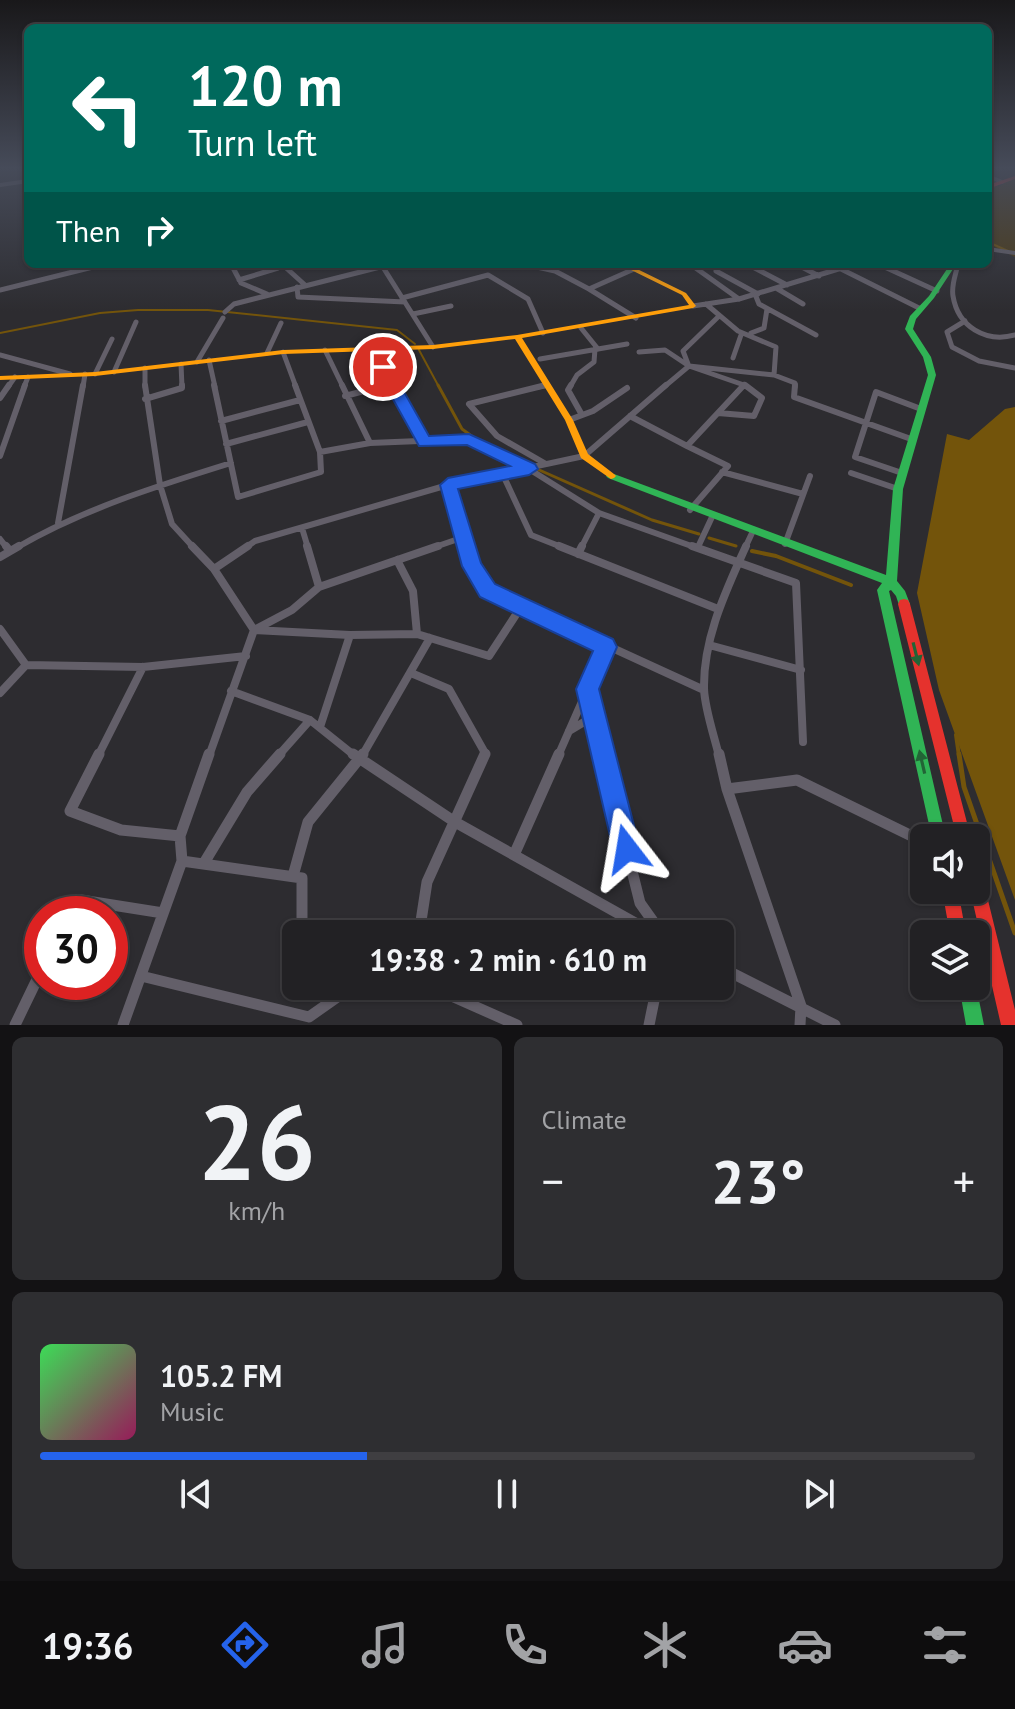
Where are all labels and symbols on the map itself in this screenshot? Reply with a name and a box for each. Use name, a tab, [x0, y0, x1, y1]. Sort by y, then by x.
pin	[349, 333, 417, 401]
one-way arrow	[911, 641, 923, 666]
one-way arrow	[915, 749, 928, 774]
position arrow	[585, 807, 669, 891]
speed limit sign: 30	[24, 896, 128, 1000]

